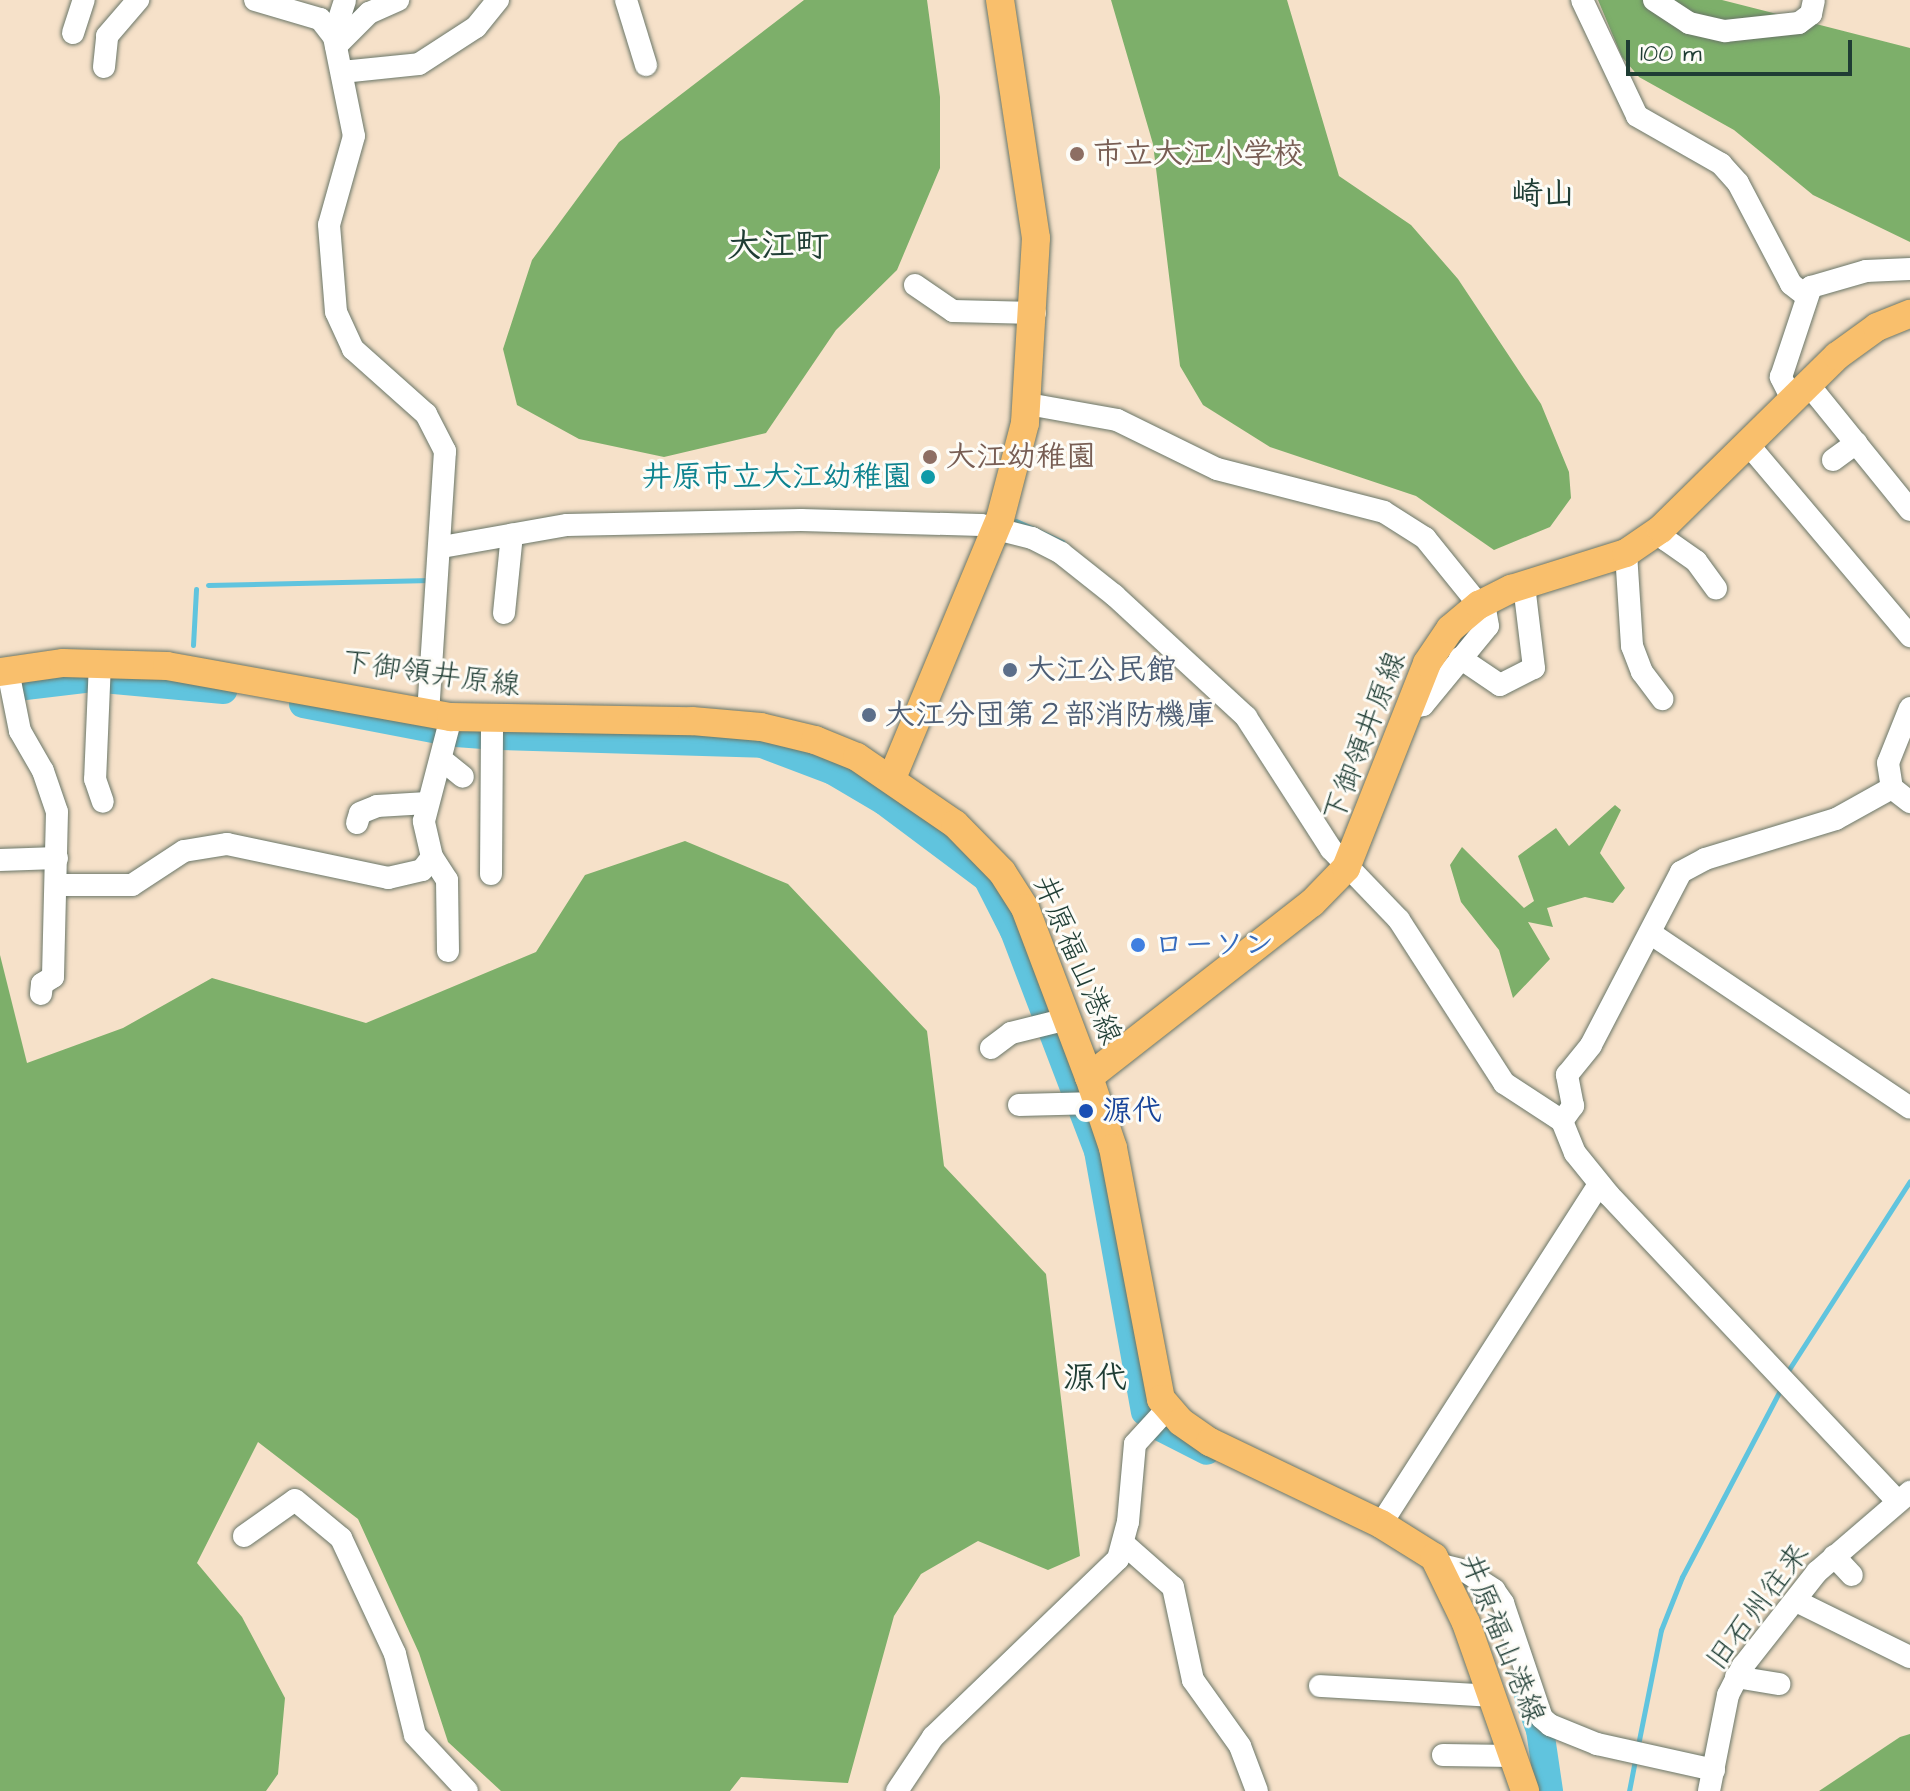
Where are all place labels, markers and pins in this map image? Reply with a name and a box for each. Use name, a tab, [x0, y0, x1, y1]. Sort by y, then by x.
place label: 市立大江小学校	[1093, 136, 1303, 172]
marker: 市立大江小学校	[1068, 145, 1086, 163]
place label: 大江幼稚園	[946, 439, 1096, 475]
marker: 大江幼稚園	[921, 448, 939, 466]
place label: 井原市立大江幼稚園	[642, 459, 912, 495]
marker: 井原市立大江幼稚園	[919, 468, 937, 486]
place label: 大江公民館	[1026, 652, 1176, 688]
marker: 大江公民館	[1001, 661, 1019, 679]
place label: 大江分団第２部消防機庫	[885, 697, 1215, 733]
marker: 大江分団第２部消防機庫	[860, 706, 878, 724]
place label: ローソン	[1154, 927, 1274, 963]
marker: ローソン	[1129, 936, 1147, 954]
place label: 源代	[1102, 1093, 1162, 1129]
marker: 源代	[1077, 1102, 1095, 1120]

